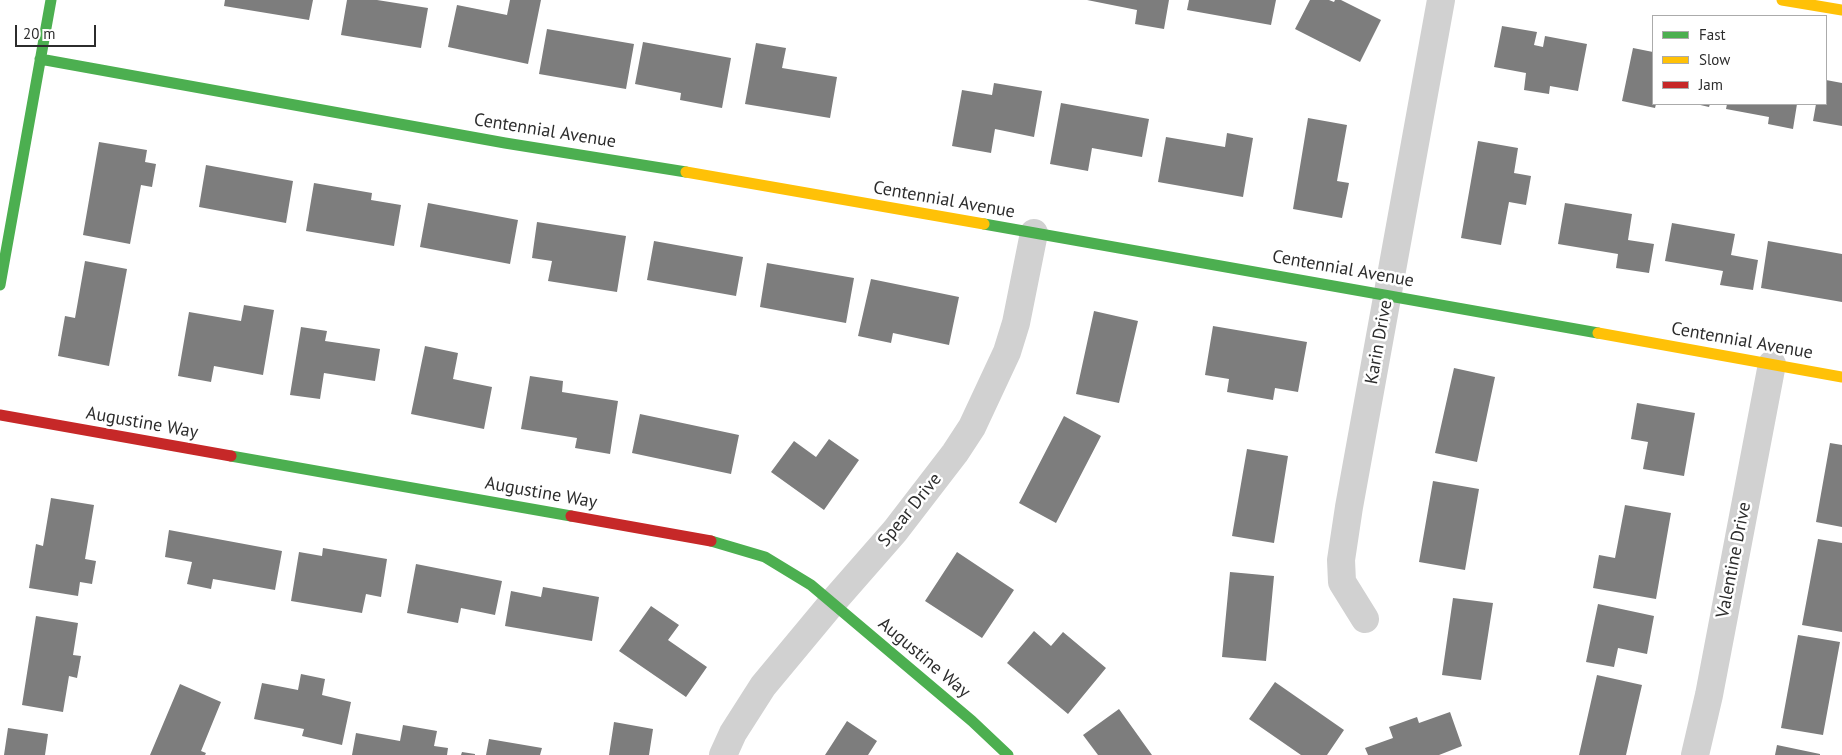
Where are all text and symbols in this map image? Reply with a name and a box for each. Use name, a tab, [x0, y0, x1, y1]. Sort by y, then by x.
scale bar	[18, 15, 99, 47]
legend	[1652, 15, 1827, 105]
text: 20 m	[23, 24, 56, 43]
text: Fast	[1699, 25, 1726, 44]
text: Slow	[1699, 50, 1730, 69]
text: Jam	[1699, 75, 1723, 94]
street label: Centennial Avenue	[472, 109, 618, 153]
street label: Centennial Avenue	[872, 177, 1016, 223]
street label: Centennial Avenue	[1271, 246, 1415, 292]
street label: Karin Drive	[1361, 298, 1397, 386]
street label: Centennial Avenue	[1670, 318, 1814, 364]
street label: Augustine Way	[84, 403, 200, 443]
street label: Spear Drive	[874, 469, 946, 551]
street label: Augustine Way	[483, 473, 599, 513]
street label: Valentine Drive	[1712, 500, 1756, 620]
street label: Augustine Way	[874, 613, 974, 703]

